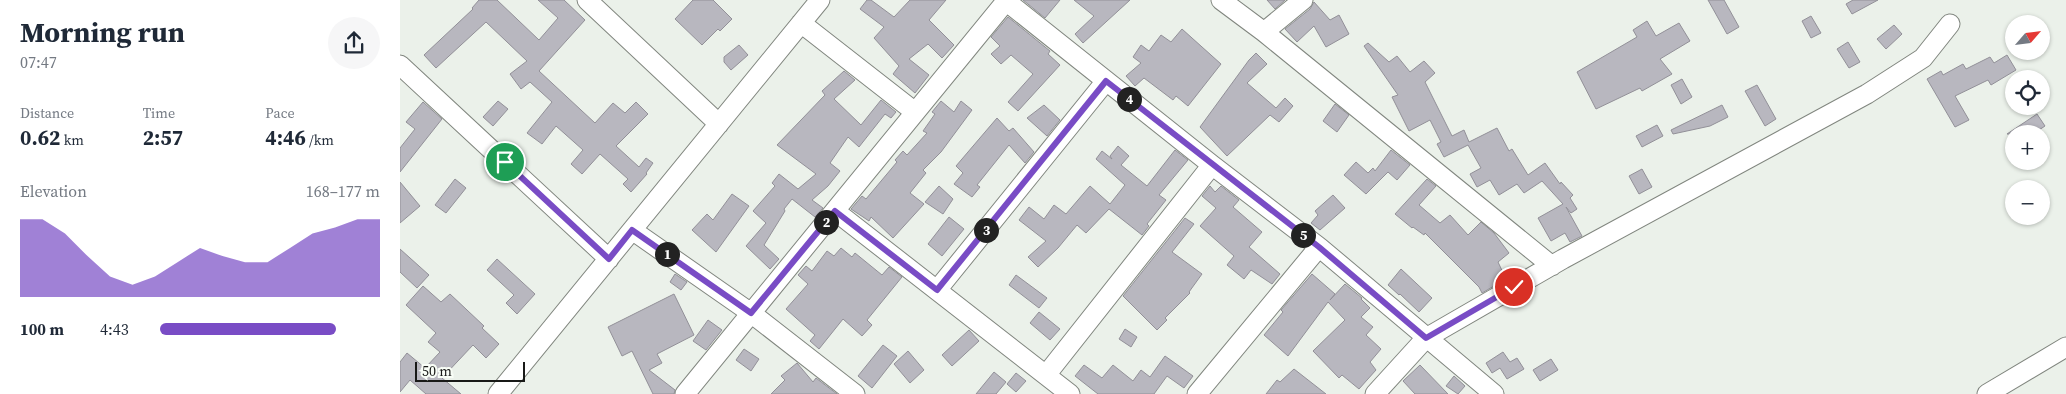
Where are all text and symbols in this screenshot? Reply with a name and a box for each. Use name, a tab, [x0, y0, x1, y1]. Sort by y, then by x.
text: Morning run	[20, 13, 185, 51]
north arrow	[2005, 15, 2050, 60]
map controls	[2005, 15, 2050, 225]
button: share	[328, 17, 380, 69]
text: 07:47	[20, 51, 57, 73]
button: locate	[2005, 70, 2050, 115]
pin: 4	[1116, 86, 1142, 112]
text: 4	[1126, 89, 1133, 109]
text: Distance	[20, 103, 74, 123]
text: Time	[143, 103, 175, 123]
text: Pace	[265, 103, 295, 123]
text: 0.62	[20, 123, 60, 152]
text: 2:57	[143, 123, 183, 152]
text: 4:46	[265, 123, 306, 152]
button: +	[2005, 125, 2050, 170]
text: km	[60, 130, 84, 150]
text: /km	[306, 130, 334, 150]
pin	[484, 141, 526, 183]
icon: arrive	[491, 148, 519, 176]
text: Elevation	[20, 180, 87, 202]
text: 168–177 m	[306, 180, 380, 202]
button: −	[2005, 180, 2050, 225]
pin: 2	[814, 210, 838, 234]
text: 2	[823, 212, 830, 232]
pin: 3	[974, 218, 998, 242]
text: 3	[983, 220, 990, 240]
pin: 5	[1290, 222, 1316, 248]
text: 5	[1300, 225, 1307, 245]
pin: 1	[654, 242, 680, 266]
text: 1	[664, 244, 671, 264]
pin	[1493, 266, 1535, 308]
icon: check	[1500, 273, 1528, 301]
text: 100 m	[20, 318, 64, 340]
text: 4:43	[100, 318, 129, 340]
scale bar	[415, 359, 525, 382]
text: 50 m	[422, 361, 452, 381]

